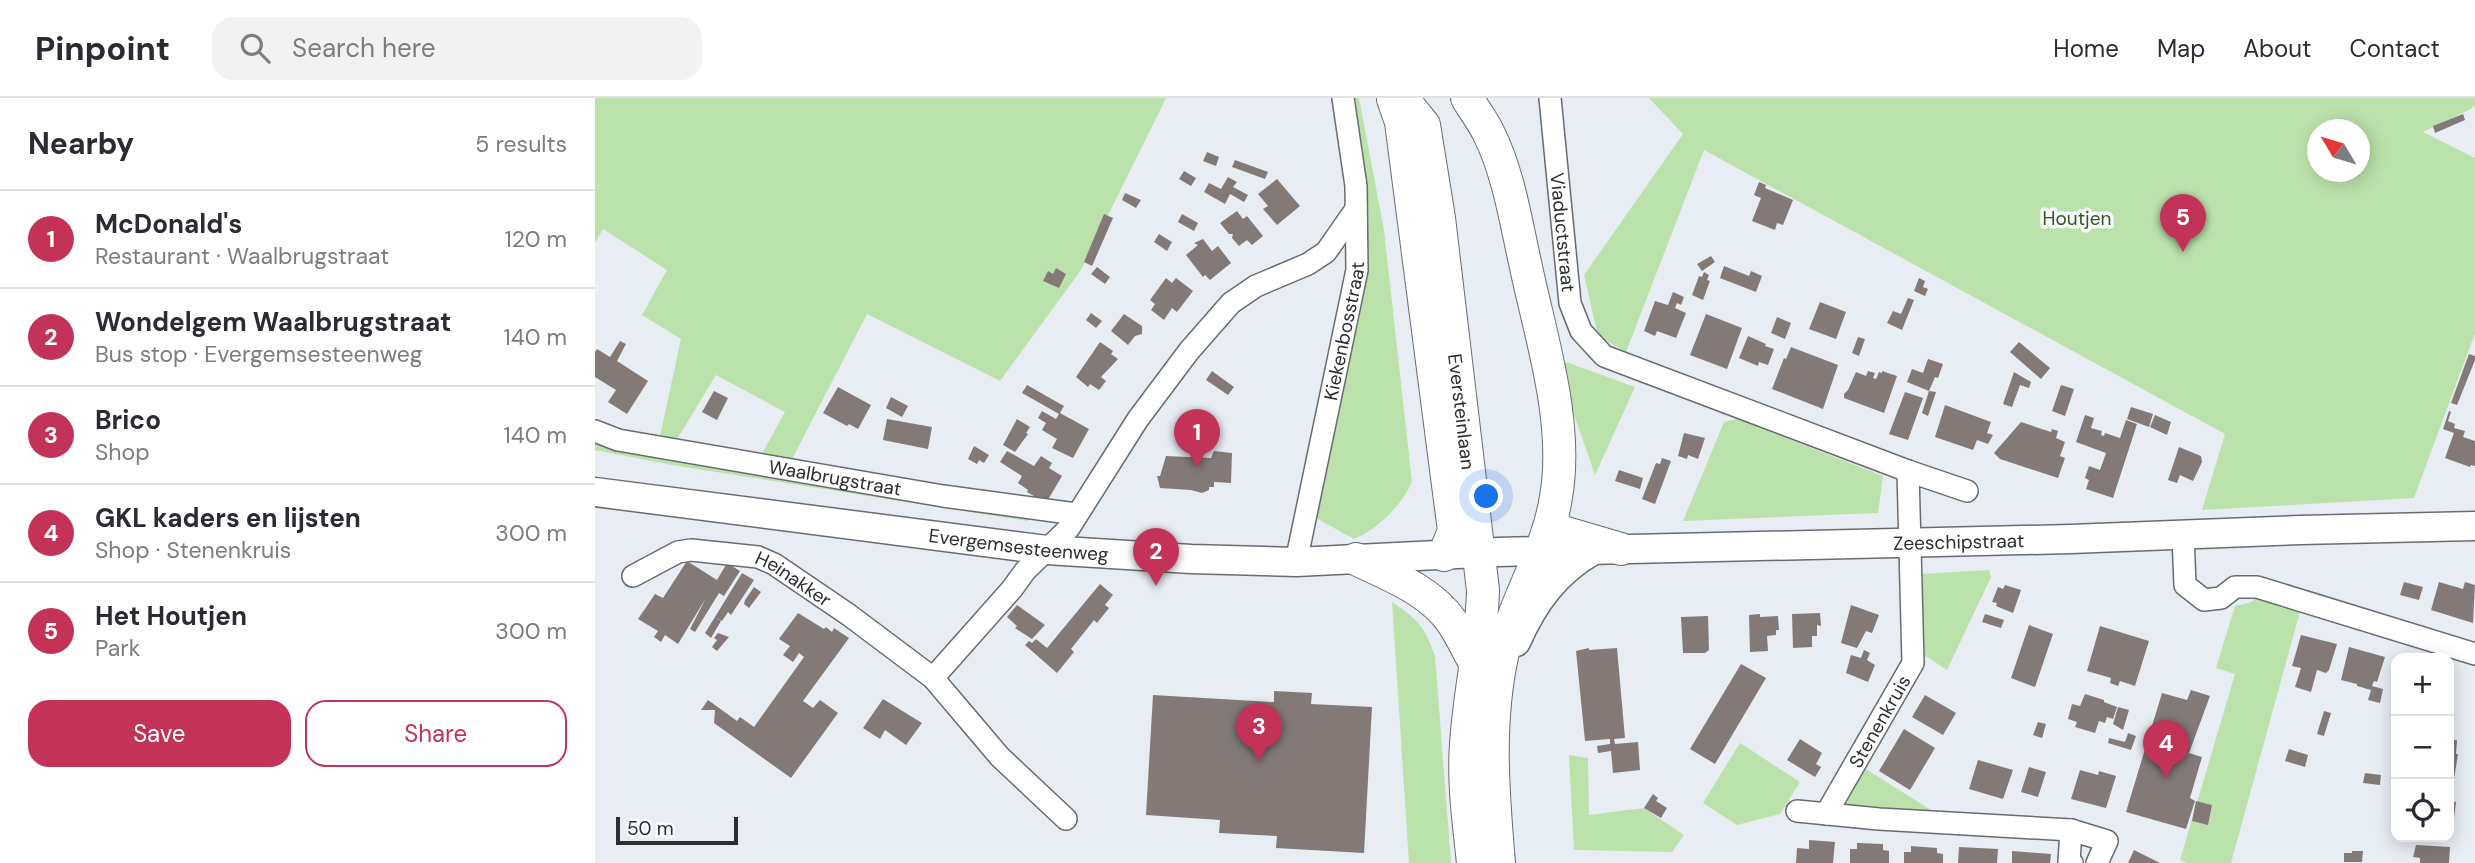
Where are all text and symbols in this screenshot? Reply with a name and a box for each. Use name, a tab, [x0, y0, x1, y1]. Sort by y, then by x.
search box	[212, 17, 702, 80]
text: Pinpoint	[35, 27, 170, 70]
icon: search	[236, 29, 274, 67]
text: Search here	[292, 31, 436, 65]
text: Home	[2053, 33, 2119, 64]
text: Map	[2157, 33, 2205, 64]
text: About	[2243, 33, 2312, 64]
text: Contact	[2350, 33, 2440, 64]
north arrow	[2307, 119, 2370, 182]
text: Nearby	[28, 124, 134, 163]
text: 5 results	[475, 129, 567, 159]
street label: Viaductstraat	[1545, 171, 1581, 293]
pin: 5	[2160, 194, 2206, 252]
park label: Houtjen	[2043, 206, 2111, 231]
text: McDonald's	[95, 207, 242, 241]
text: 1	[47, 224, 55, 254]
text: 120 m	[504, 224, 567, 254]
text: Restaurant · Waalbrugstraat	[95, 241, 389, 271]
street label: Kiekenbosstraat	[1318, 262, 1369, 403]
text: Wondelgem Waalbrugstraat	[95, 305, 451, 339]
text: 2	[44, 322, 58, 352]
text: 140 m	[504, 322, 567, 352]
text: Bus stop · Evergemsesteenweg	[95, 339, 423, 369]
street label: Eversteinlaan	[1443, 352, 1481, 471]
text: Brico	[95, 403, 161, 437]
pin: 1	[1174, 409, 1220, 467]
text: 3	[44, 420, 58, 450]
text: 140 m	[504, 420, 567, 450]
text: Shop	[95, 437, 150, 467]
street label: Waalbrugstraat	[767, 454, 903, 501]
your location	[1469, 479, 1503, 513]
text: GKL kaders en lijsten	[95, 501, 361, 535]
text: 4	[44, 518, 58, 548]
text: 300 m	[495, 518, 567, 548]
street label: Evergemsesteenweg	[927, 522, 1110, 566]
pin: 2	[1133, 528, 1179, 586]
street label: Zeeschipstraat	[1893, 528, 2024, 556]
text: Shop · Stenenkruis	[95, 535, 291, 565]
street label: Heinakker	[752, 545, 836, 612]
text: Het Houtjen	[95, 599, 247, 633]
text: 5	[44, 616, 58, 646]
text: 300 m	[495, 616, 567, 646]
text: Park	[95, 633, 140, 663]
map controls	[2391, 653, 2454, 842]
button: +	[2391, 653, 2454, 716]
street label: Stenenkruis	[1843, 670, 1916, 772]
button: Save	[28, 700, 291, 767]
button: Share	[305, 700, 567, 767]
pin: 3	[1236, 703, 1282, 761]
button: −	[2391, 716, 2454, 779]
pin: 4	[2143, 720, 2189, 778]
button: locate	[2391, 779, 2454, 842]
scale bar	[616, 814, 739, 846]
text: 50 m	[627, 816, 674, 841]

